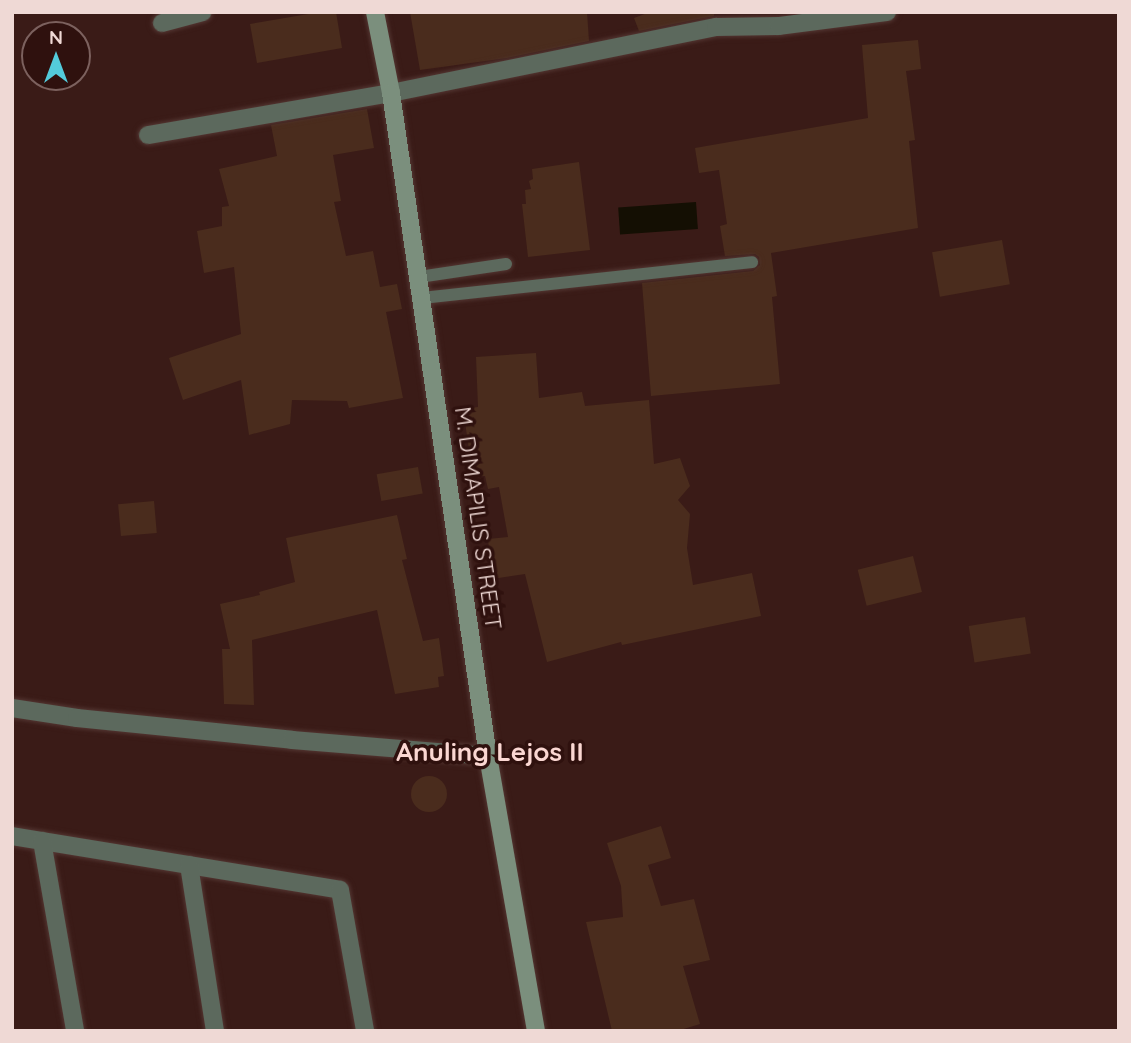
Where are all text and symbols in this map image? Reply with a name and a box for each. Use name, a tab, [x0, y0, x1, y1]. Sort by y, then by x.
north arrow	[21, 21, 91, 91]
text: N	[49, 25, 63, 49]
street label: M. DIMAPILIS STREET	[449, 405, 507, 631]
district label: Anuling Lejos II	[396, 736, 584, 768]

